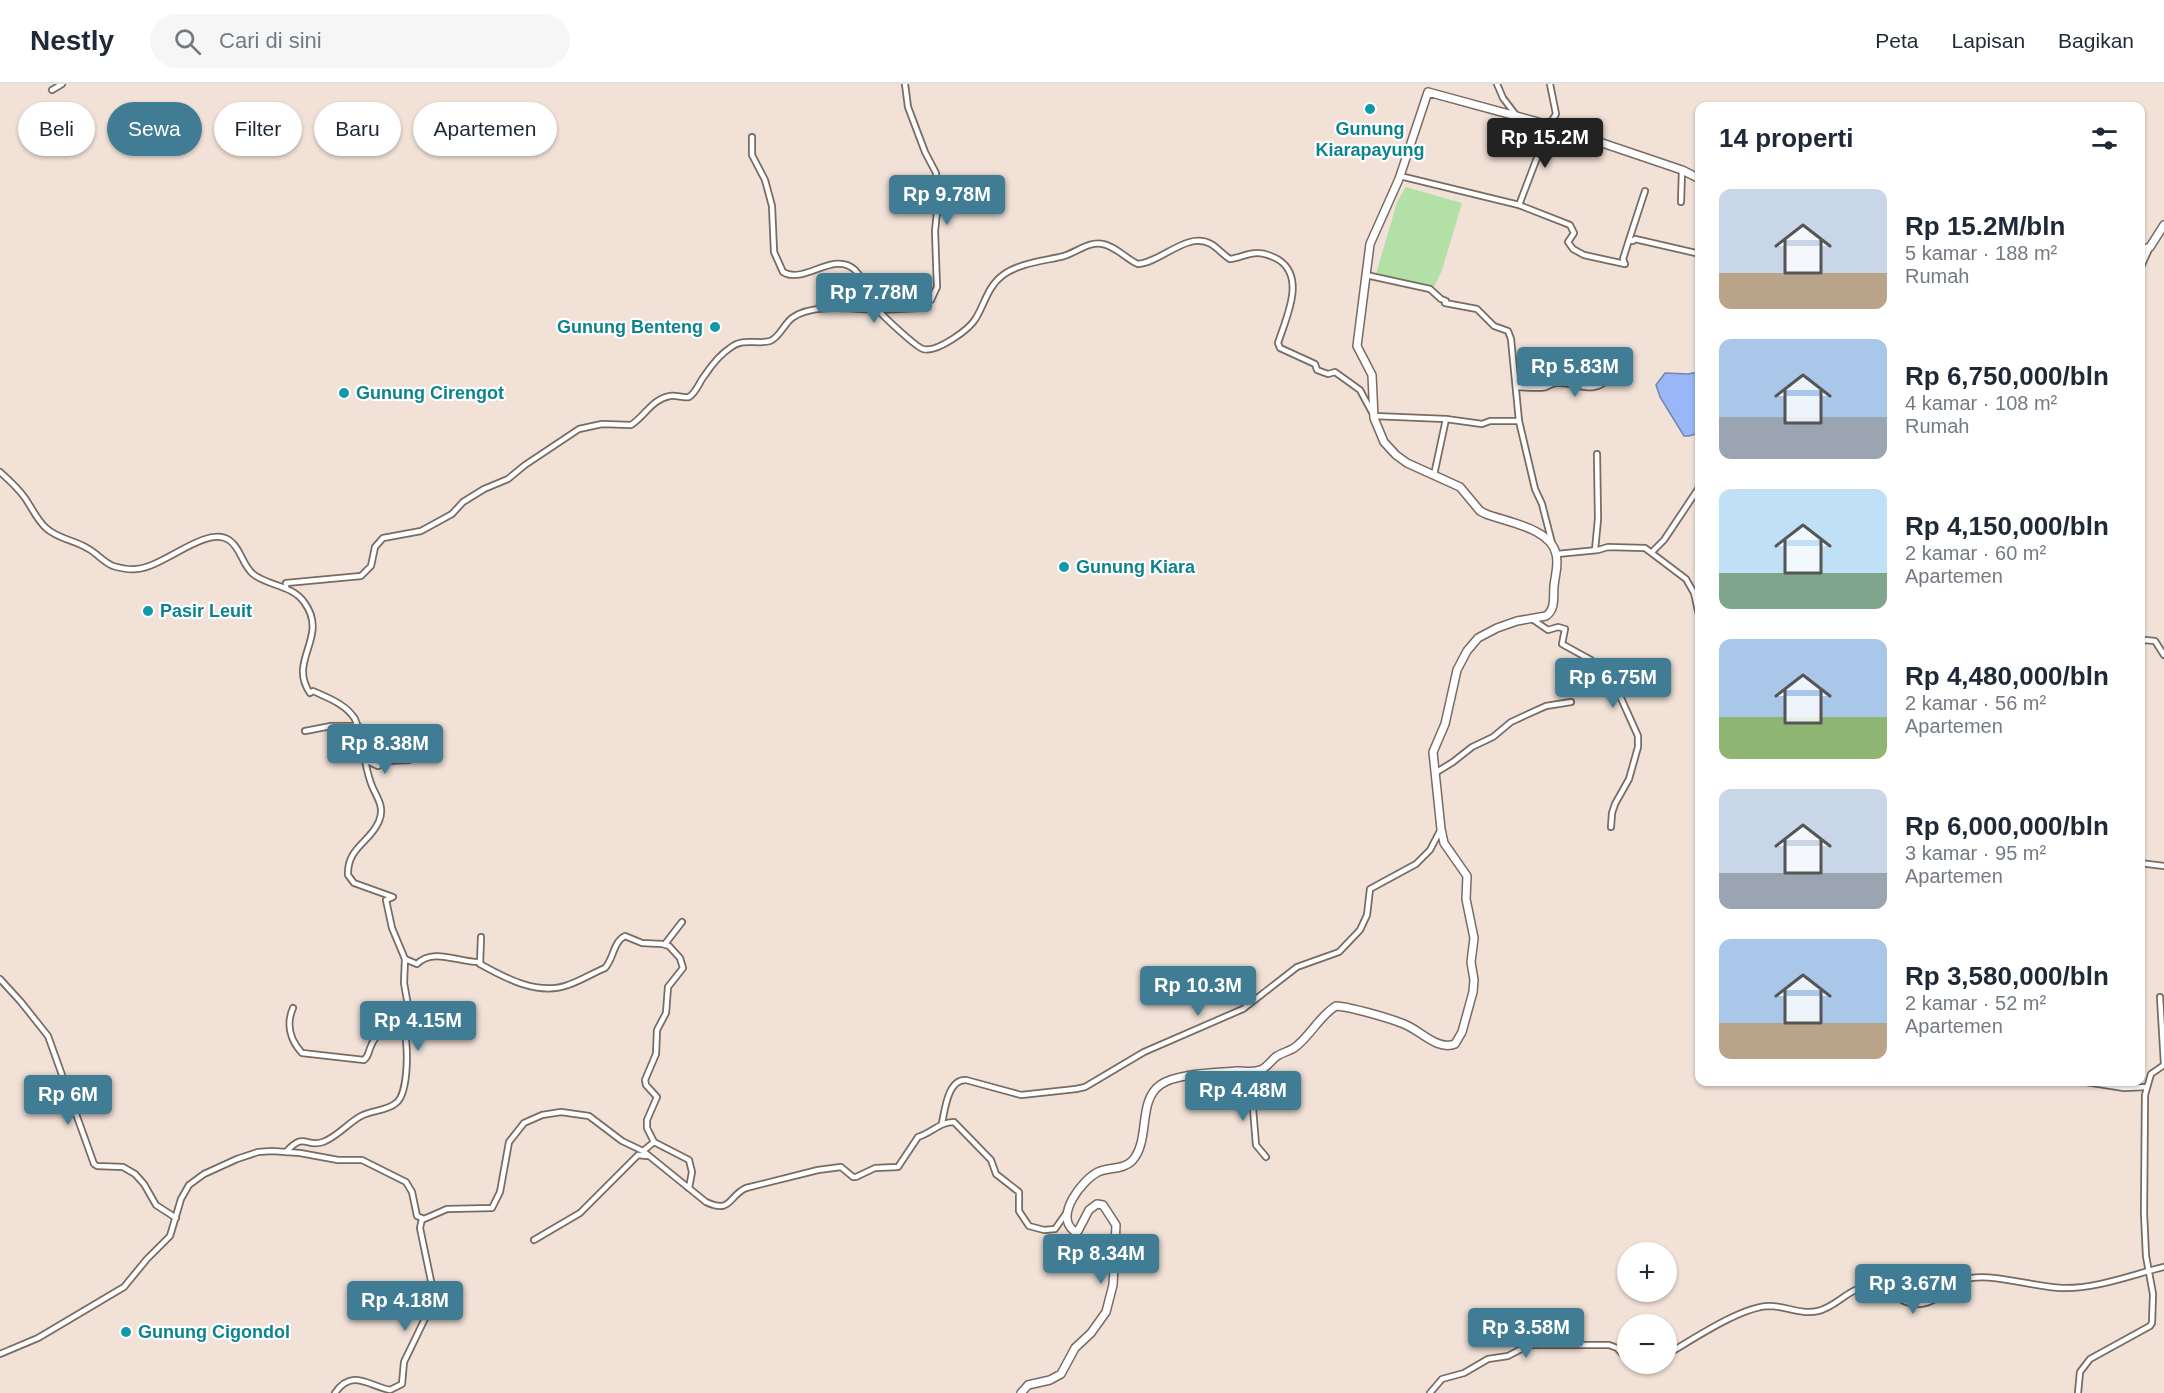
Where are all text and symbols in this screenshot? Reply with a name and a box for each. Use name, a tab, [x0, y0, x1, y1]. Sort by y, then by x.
search box	[150, 14, 570, 68]
text: Nestly	[30, 25, 114, 56]
icon: search	[171, 25, 204, 58]
text: Cari di sini	[219, 28, 322, 53]
text: Peta	[1875, 29, 1919, 52]
text: Lapisan	[1952, 29, 2025, 52]
text: Bagikan	[2058, 29, 2134, 52]
chip: Beli	[18, 102, 95, 156]
chip: Sewa	[107, 102, 202, 156]
chip: Filter	[214, 102, 302, 156]
chip: Baru	[314, 102, 401, 156]
chip: Apartemen	[413, 102, 557, 156]
marker: Gunung Kiarapayung	[1363, 102, 1377, 116]
pin: Rp 15.2M	[1483, 118, 1607, 169]
place label: Gunung Kiarapayung	[1315, 119, 1425, 160]
icon: filters	[2088, 122, 2121, 155]
text: 14 properti	[1719, 123, 1853, 153]
text: Rp 15.2M	[1501, 126, 1589, 148]
pin: Rp 9.78M	[885, 175, 1009, 226]
text: Rp 9.78M	[903, 183, 991, 205]
text: Rp 15.2M/bln	[1905, 211, 2065, 241]
icon: home	[1767, 213, 1839, 285]
text: 5 kamar · 188 m²	[1905, 242, 2057, 264]
text: Rumah	[1905, 265, 1969, 287]
pin: Rp 7.78M	[812, 273, 936, 324]
text: Rp 7.78M	[830, 281, 918, 303]
place label: Gunung Benteng	[557, 317, 703, 337]
marker: Gunung Benteng	[708, 320, 722, 334]
pin: Rp 5.83M	[1513, 347, 1637, 398]
text: Rp 5.83M	[1531, 355, 1619, 377]
text: Rp 6,750,000/bln	[1905, 361, 2109, 391]
icon: home	[1767, 363, 1839, 435]
place label: Gunung Cirengot	[356, 383, 504, 403]
marker: Gunung Cirengot	[337, 386, 351, 400]
text: 4 kamar · 108 m²	[1905, 392, 2057, 414]
text: Rumah	[1905, 415, 1969, 437]
text: Rp 4,150,000/bln	[1905, 511, 2109, 541]
icon: home	[1767, 513, 1839, 585]
text: 2 kamar · 60 m²	[1905, 542, 2046, 564]
place label: Gunung Kiara	[1076, 557, 1196, 577]
marker: Gunung Kiara	[1057, 560, 1071, 574]
text: Apartemen	[1905, 565, 2003, 587]
place label: Pasir Leuit	[160, 601, 252, 621]
marker: Pasir Leuit	[141, 604, 155, 618]
pin: Rp 6.75M	[1551, 658, 1675, 709]
text: Rp 4,480,000/bln	[1905, 661, 2109, 691]
icon: home	[1767, 663, 1839, 735]
text: Rp 6.75M	[1569, 666, 1657, 688]
text: 2 kamar · 56 m²	[1905, 692, 2046, 714]
text: Apartemen	[1905, 715, 2003, 737]
pin: Rp 8.38M	[323, 724, 447, 775]
text: Rp 8.38M	[341, 732, 429, 754]
text: Rp 6,000,000/bln	[1905, 811, 2109, 841]
icon: home	[1767, 813, 1839, 885]
text: 3 kamar · 95 m²	[1905, 842, 2046, 864]
text: Apartemen	[1905, 865, 2003, 887]
text: Rp 3,580,000/bln	[1905, 961, 2109, 991]
icon: home	[1767, 963, 1839, 1035]
pin: Rp 10.3M	[1136, 966, 1260, 1017]
text: Rp 10.3M	[1154, 974, 1242, 996]
text: 2 kamar · 52 m²	[1905, 992, 2046, 1014]
pin: Rp 4.15M	[356, 1001, 480, 1052]
text: Rp 4.15M	[374, 1009, 462, 1031]
text: Apartemen	[1905, 1015, 2003, 1037]
pin: Rp 4.48M	[1181, 1071, 1305, 1122]
pin: Rp 6M	[26, 1075, 110, 1126]
text: Rp 4.48M	[1199, 1079, 1287, 1101]
text: Rp 6M	[38, 1083, 98, 1105]
pin: Rp 8.34M	[1039, 1234, 1163, 1285]
text: Rp 8.34M	[1057, 1242, 1145, 1264]
map controls	[1617, 1242, 1677, 1374]
button: +	[1617, 1242, 1677, 1302]
pin: Rp 3.67M	[1851, 1264, 1975, 1315]
text: Rp 3.67M	[1869, 1272, 1957, 1294]
pin: Rp 4.18M	[343, 1281, 467, 1332]
text: Rp 4.18M	[361, 1289, 449, 1311]
pin: Rp 3.58M	[1464, 1308, 1588, 1359]
button: −	[1617, 1314, 1677, 1374]
text: Rp 3.58M	[1482, 1316, 1570, 1338]
place label: Gunung Cigondol	[138, 1322, 290, 1342]
marker: Gunung Cigondol	[119, 1325, 133, 1339]

